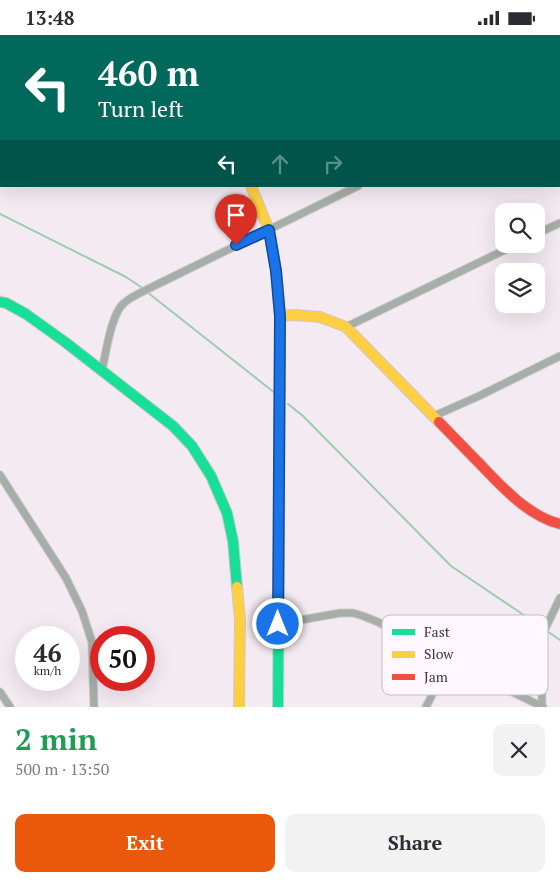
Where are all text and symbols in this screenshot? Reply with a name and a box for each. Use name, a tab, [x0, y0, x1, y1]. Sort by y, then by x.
text: 13:48	[25, 5, 74, 30]
text: 460 m	[98, 50, 199, 96]
icon: left	[15, 55, 80, 120]
text: Turn left	[98, 94, 184, 123]
icon: left	[213, 150, 241, 178]
icon: ahead	[266, 150, 294, 178]
icon: right	[319, 150, 347, 178]
pin	[215, 194, 257, 245]
icon: arrive	[222, 201, 250, 229]
map controls	[495, 203, 545, 313]
button: search	[495, 203, 545, 253]
button: layers	[495, 263, 545, 313]
position arrow	[251, 597, 303, 649]
legend	[382, 615, 548, 695]
text: Fast	[424, 622, 451, 641]
speed limit sign: 50	[90, 626, 155, 691]
text: 46	[33, 636, 62, 669]
text: Slow	[424, 644, 454, 663]
text: km/h	[34, 663, 61, 678]
text: Jam	[424, 667, 448, 686]
text: 2 min	[15, 719, 97, 759]
button: close	[493, 724, 545, 776]
text: 500 m · 13:50	[15, 758, 109, 780]
button: Exit	[15, 814, 275, 872]
button: Share	[285, 814, 545, 872]

